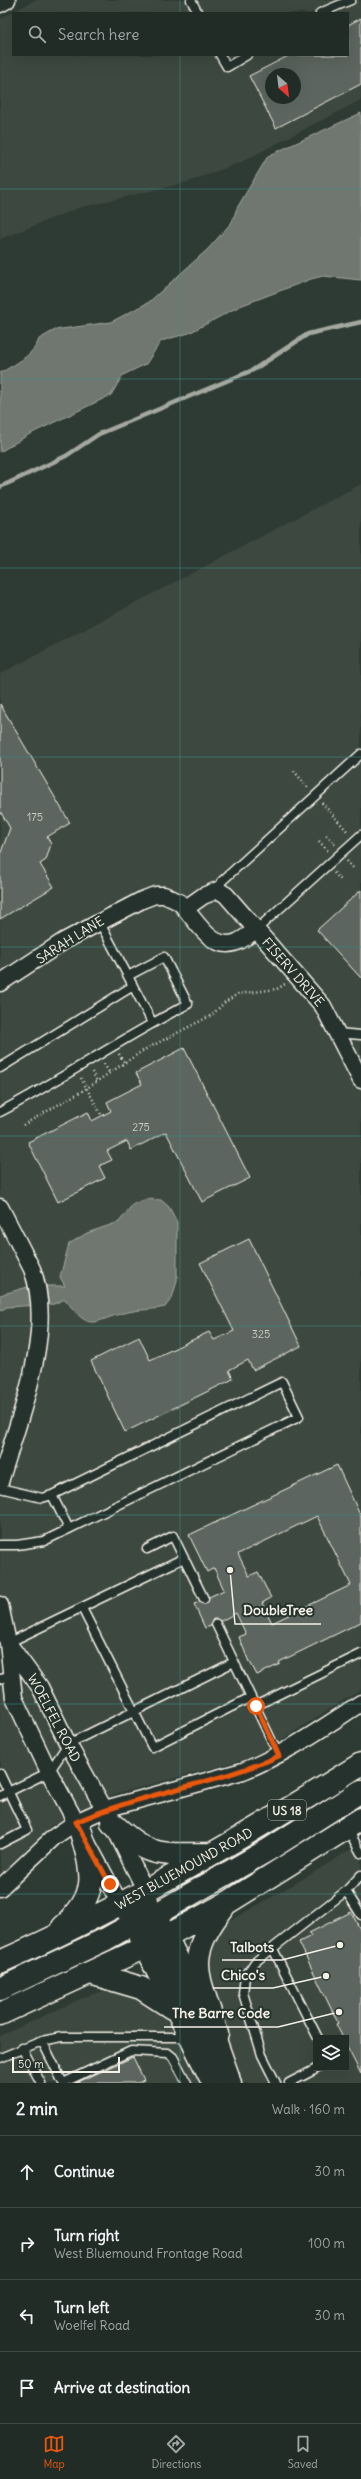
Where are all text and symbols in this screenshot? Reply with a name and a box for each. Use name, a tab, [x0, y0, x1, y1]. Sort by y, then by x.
search box	[12, 12, 349, 56]
icon: search	[26, 23, 48, 45]
text: Search here	[58, 25, 139, 44]
north arrow	[265, 68, 301, 104]
house number: 175	[27, 810, 43, 824]
street label: SARAH LANE	[33, 912, 107, 968]
street label: FISERV DRIVE	[258, 934, 328, 1010]
house number: 275	[132, 1120, 150, 1134]
house number: 325	[252, 1327, 270, 1341]
callout: DoubleTree	[235, 1598, 321, 1624]
text: DoubleTree	[243, 1601, 313, 1619]
street label: WOELFEL ROAD	[24, 1671, 84, 1765]
route start	[247, 1697, 265, 1715]
road number: US 18	[268, 1800, 306, 1820]
street label: WEST BLUEMOUND ROAD	[112, 1824, 256, 1914]
route end	[101, 1875, 119, 1893]
callout: Talbots	[222, 1934, 282, 1960]
text: Talbots	[230, 1938, 275, 1956]
callout: Chico's	[213, 1962, 273, 1988]
text: Chico's	[221, 1966, 266, 1984]
callout: The Barre Code	[164, 2001, 278, 2027]
text: The Barre Code	[172, 2004, 270, 2022]
map controls	[313, 2035, 349, 2071]
button: layers	[313, 2035, 349, 2071]
scale bar	[12, 2055, 120, 2074]
text: 50 m	[18, 2057, 44, 2071]
text: 2 min	[16, 2098, 58, 2120]
text: Walk · 160 m	[272, 2101, 345, 2118]
icon: ahead	[16, 2161, 38, 2183]
text: Continue	[54, 2162, 115, 2181]
text: 30 m	[315, 2163, 345, 2180]
text: Turn right	[54, 2226, 119, 2245]
icon: right	[16, 2233, 38, 2255]
text: 100 m	[308, 2235, 345, 2252]
text: West Bluemound Frontage Road	[54, 2245, 243, 2262]
text: Turn left	[54, 2298, 109, 2317]
icon: left	[16, 2305, 38, 2327]
text: 30 m	[315, 2307, 345, 2324]
text: Woelfel Road	[54, 2317, 130, 2334]
icon: arrive	[16, 2377, 38, 2399]
text: Arrive at destination	[54, 2378, 190, 2397]
tab: Map	[43, 2433, 65, 2471]
tab: Directions	[152, 2433, 201, 2471]
tab: Saved	[288, 2433, 318, 2471]

